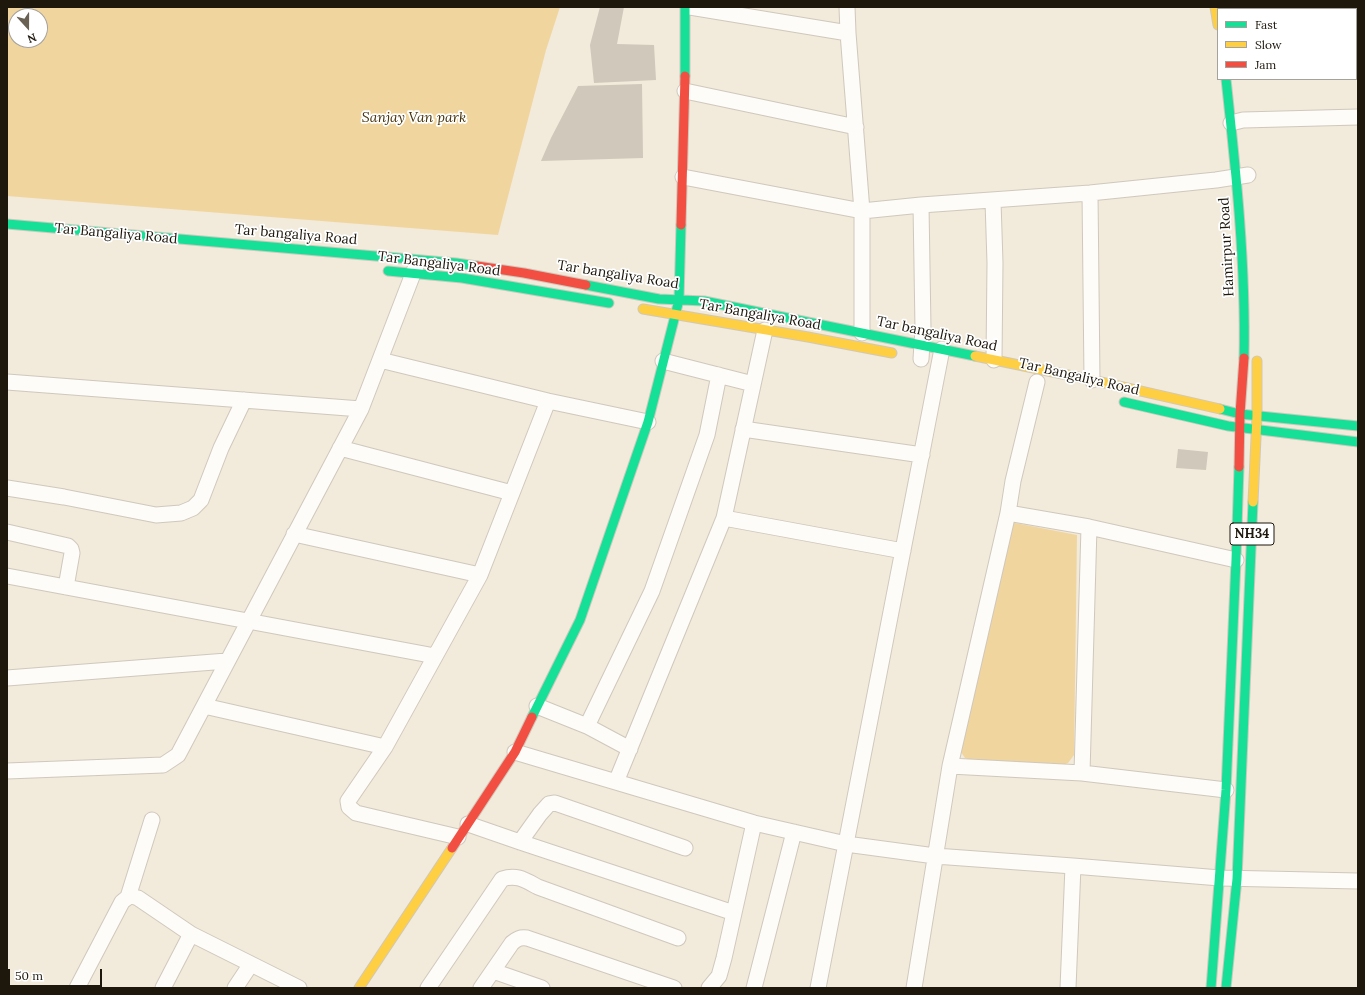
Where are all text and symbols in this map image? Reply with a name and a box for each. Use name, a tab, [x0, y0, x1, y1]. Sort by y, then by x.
north arrow	[8, 8, 48, 48]
legend	[1217, 8, 1357, 80]
text: Fast	[1255, 17, 1278, 32]
text: N	[25, 30, 38, 46]
text: Slow	[1255, 37, 1282, 52]
text: Jam	[1255, 57, 1276, 72]
park label: Sanjay Van park	[362, 110, 466, 126]
street label: Hamirpur Road	[1216, 197, 1238, 297]
street label: Tar Bangaliya Road	[54, 220, 178, 248]
street label: Tar bangaliya Road	[234, 221, 358, 249]
street label: Tar Bangaliya Road	[377, 248, 501, 280]
street label: Tar bangaliya Road	[556, 257, 680, 293]
street label: Tar Bangaliya Road	[698, 296, 822, 334]
street label: Tar bangaliya Road	[875, 313, 999, 355]
street label: Tar Bangaliya Road	[1017, 355, 1141, 399]
road number: NH34	[1230, 523, 1274, 545]
scale bar	[10, 961, 104, 987]
text: 50 m	[15, 968, 43, 983]

